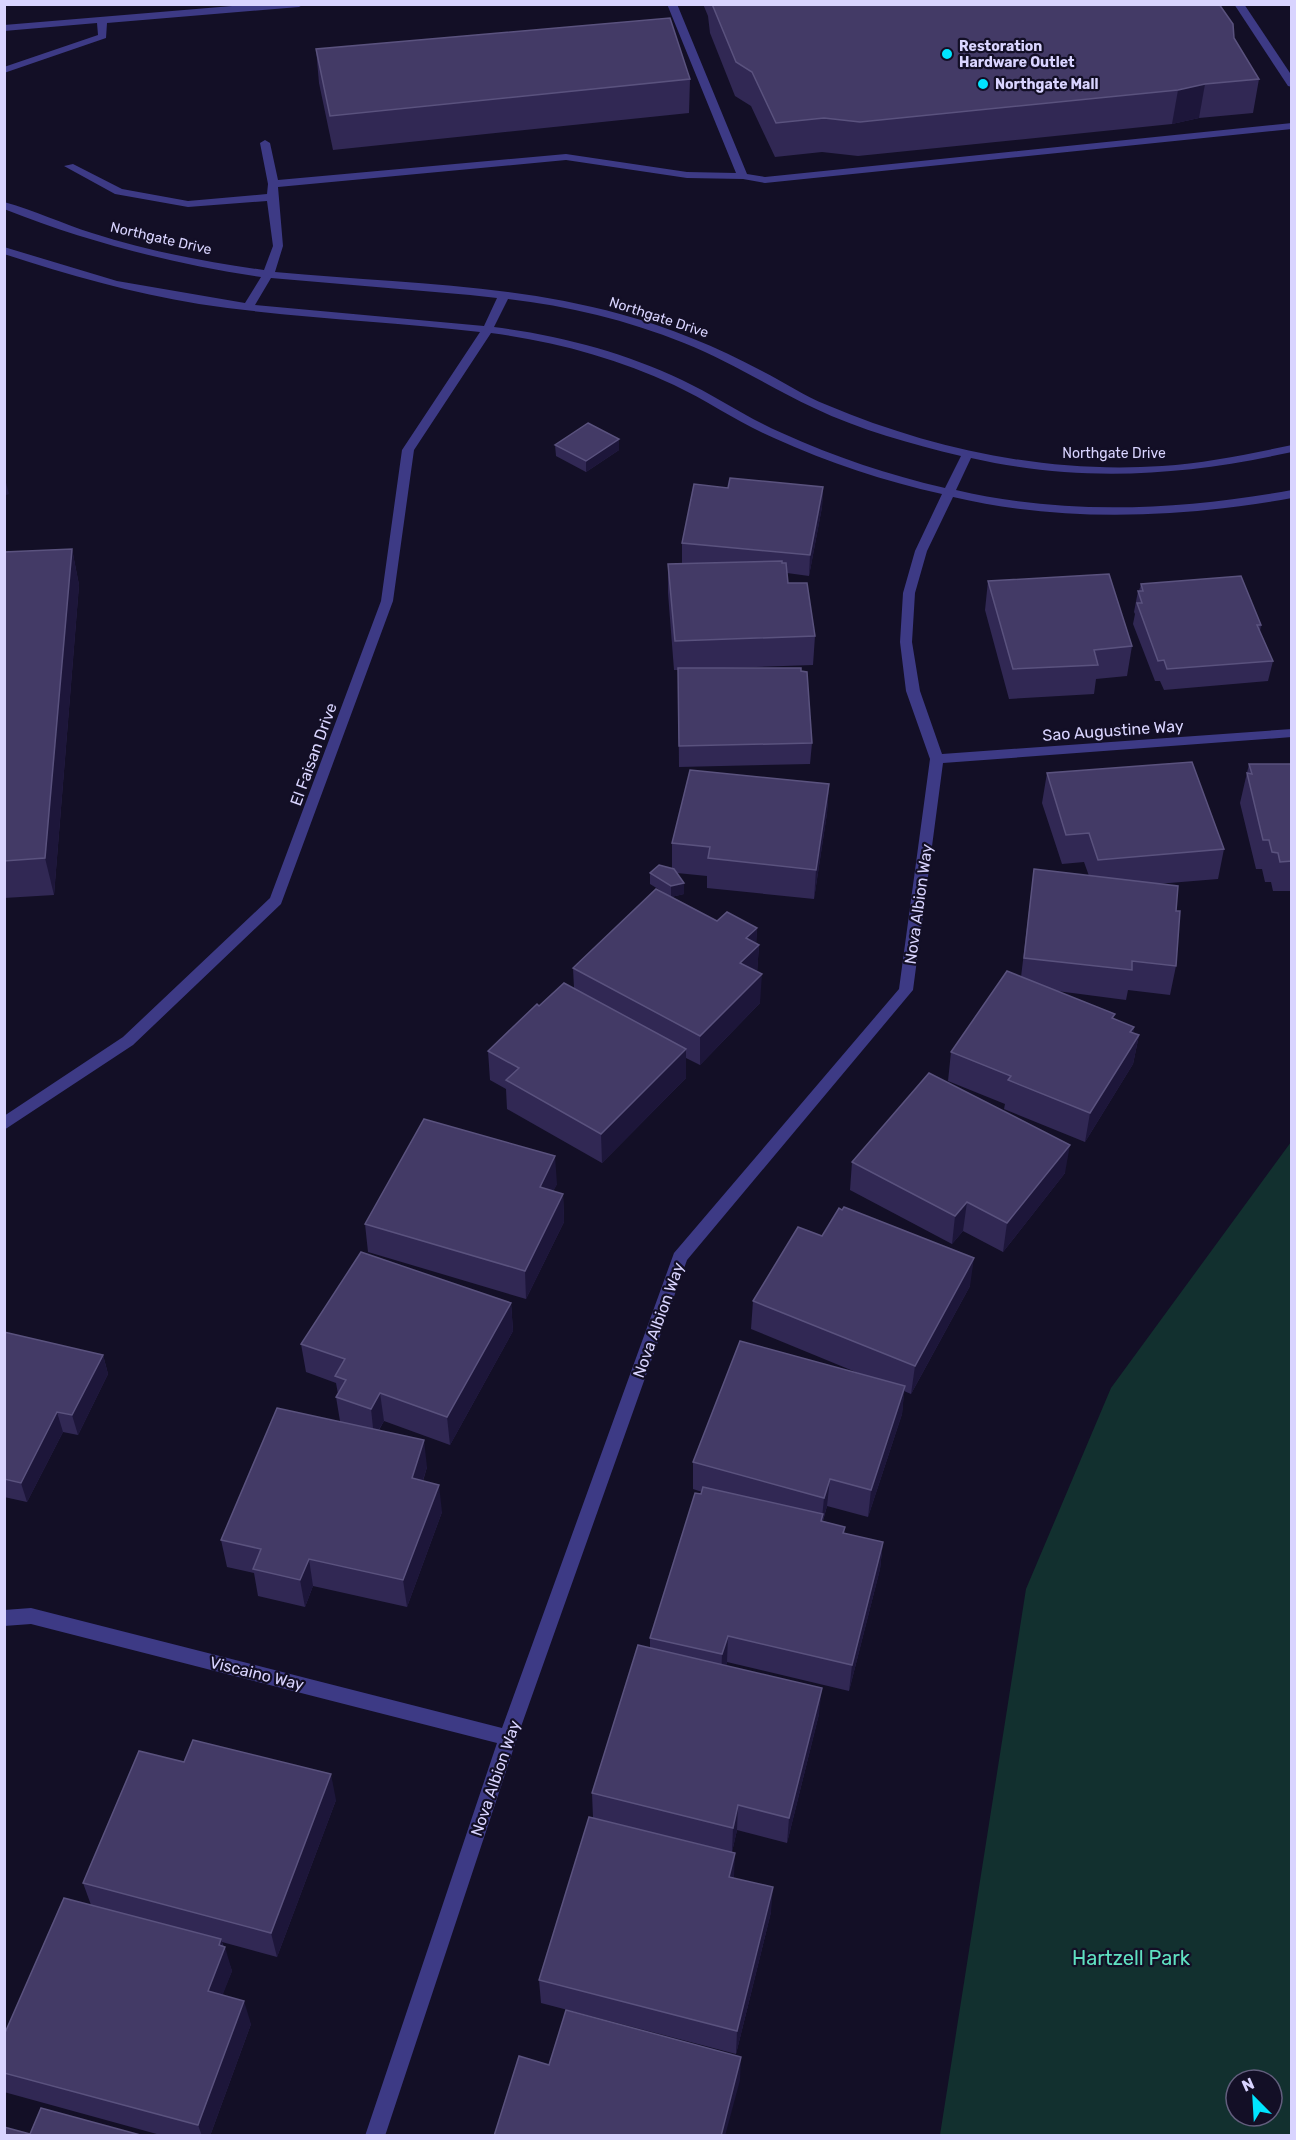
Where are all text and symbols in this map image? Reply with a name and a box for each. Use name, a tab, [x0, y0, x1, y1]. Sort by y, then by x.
place label: Restoration Hardware Outlet	[959, 38, 1075, 71]
marker: Restoration Hardware Outlet	[940, 47, 954, 61]
place label: Northgate Mall	[995, 76, 1098, 93]
marker: Northgate Mall	[976, 77, 990, 91]
street label: Northgate Drive	[109, 219, 213, 258]
street label: Northgate Drive	[607, 293, 711, 342]
street label: Northgate Drive	[1062, 445, 1166, 462]
street label: El Faisan Drive	[286, 700, 341, 808]
street label: Sao Augustine Way	[1042, 716, 1184, 745]
street label: Nova Albion Way	[901, 842, 936, 965]
street label: Nova Albion Way	[629, 1260, 688, 1380]
street label: Viscaino Way	[208, 1653, 306, 1694]
street label: Nova Albion Way	[467, 1718, 524, 1839]
park label: Hartzell Park	[1072, 1946, 1191, 1970]
north arrow	[1224, 2068, 1284, 2128]
text: N	[1239, 2074, 1257, 2096]

